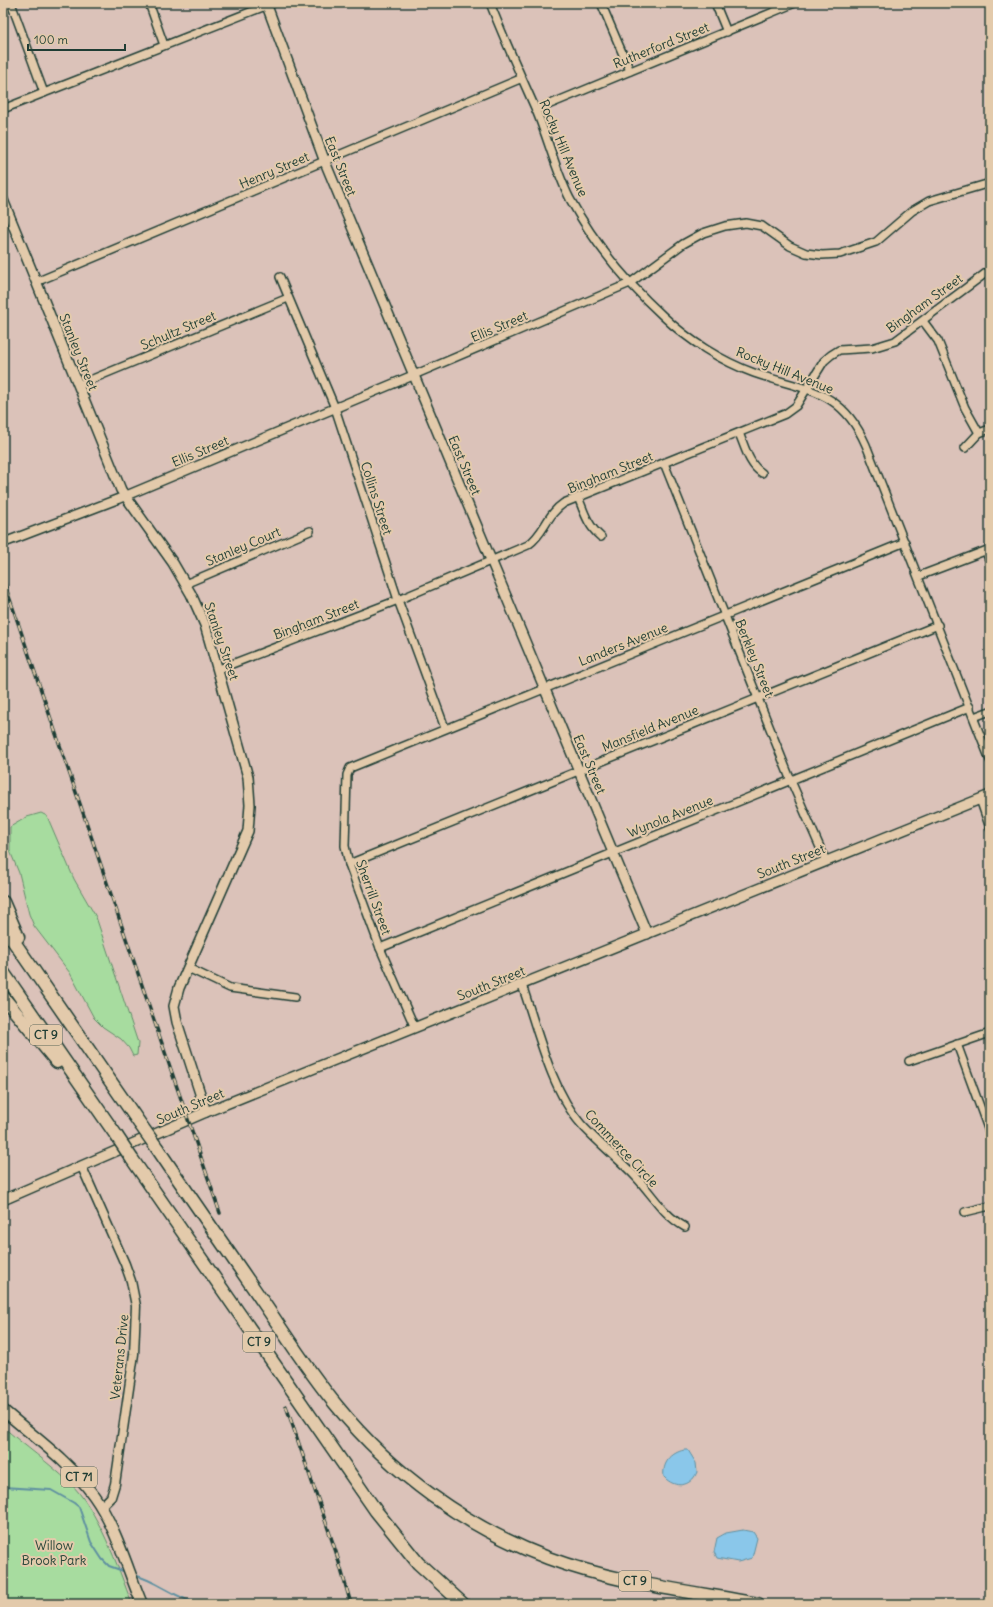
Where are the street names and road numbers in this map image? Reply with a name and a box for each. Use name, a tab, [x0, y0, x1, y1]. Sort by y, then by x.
street label: Rutherford Street	[611, 18, 712, 72]
street label: Rocky Hill Avenue	[535, 97, 592, 199]
street label: East Street	[321, 134, 360, 199]
street label: Henry Street	[237, 148, 312, 193]
street label: Bingham Street	[883, 270, 966, 337]
street label: Schultz Street	[138, 307, 219, 354]
street label: Ellis Street	[468, 307, 531, 346]
street label: Stanley Street	[55, 311, 102, 394]
street label: Rocky Hill Avenue	[733, 343, 836, 398]
street label: Ellis Street	[169, 432, 232, 471]
street label: East Street	[444, 433, 485, 498]
street label: Bingham Street	[565, 447, 656, 497]
street label: Collins Street	[357, 460, 396, 537]
street label: Stanley Court	[203, 523, 284, 570]
street label: Bingham Street	[271, 595, 362, 644]
street label: Stanley Street	[200, 600, 243, 683]
street label: Berkley Street	[731, 617, 778, 700]
street label: Landers Avenue	[576, 619, 670, 670]
street label: Mansfield Avenue	[599, 701, 701, 756]
street label: East Street	[569, 732, 610, 797]
street label: Wynola Avenue	[625, 792, 715, 841]
street label: South Street	[755, 840, 828, 883]
street label: Sherrill Street	[352, 857, 395, 938]
street label: South Street	[455, 962, 528, 1005]
road number: CT 9	[30, 1025, 62, 1045]
street label: South Street	[154, 1084, 227, 1128]
street label: Commerce Circle	[581, 1106, 662, 1191]
street label: Veterans Drive	[107, 1314, 132, 1401]
road number: CT 9	[243, 1332, 275, 1352]
road number: CT 71	[61, 1467, 97, 1487]
road number: CT 9	[619, 1571, 651, 1591]

